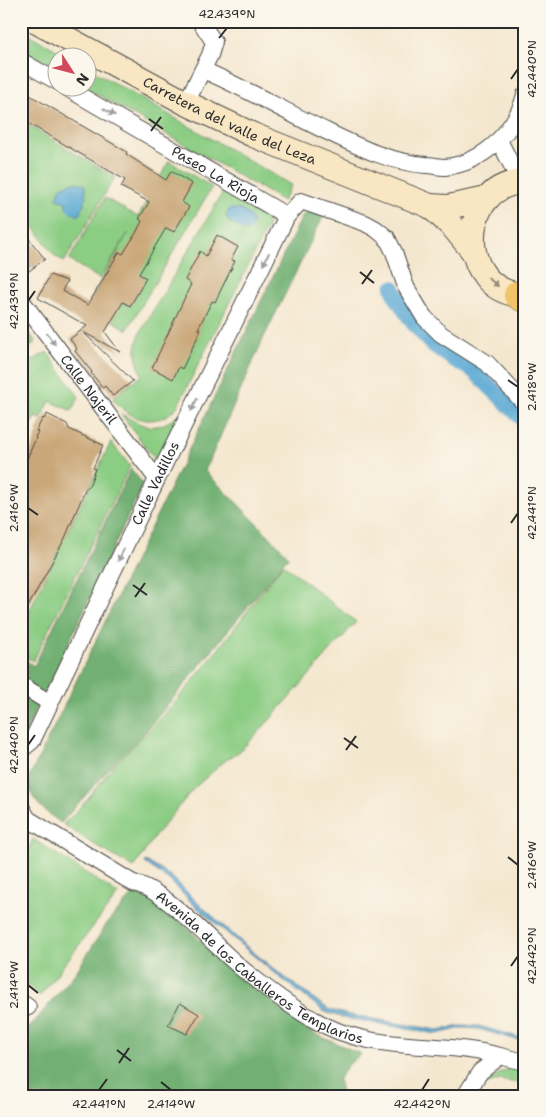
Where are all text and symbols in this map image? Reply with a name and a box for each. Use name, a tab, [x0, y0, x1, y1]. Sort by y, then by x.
text: 42.439°N	[199, 6, 255, 22]
text: 42.440°N	[524, 40, 540, 98]
north arrow	[48, 48, 98, 98]
text: N	[72, 70, 93, 89]
street label: Carretera del valle del Leza	[140, 72, 319, 169]
one-way arrow	[102, 108, 116, 116]
street label: Paseo La Rioja	[168, 142, 263, 207]
one-way arrow	[262, 252, 270, 266]
text: 42.439°N	[6, 273, 22, 329]
one-way arrow	[486, 277, 499, 288]
one-way arrow	[46, 332, 56, 346]
street label: Calle Najeril	[57, 351, 121, 428]
text: 2.418°W	[524, 363, 540, 411]
one-way arrow	[190, 398, 198, 412]
street label: Calle Vadillos	[127, 438, 183, 528]
text: 2.416°W	[6, 484, 22, 532]
text: 42.441°N	[524, 486, 540, 540]
one-way arrow	[117, 548, 125, 562]
text: 42.440°N	[6, 716, 22, 774]
text: 2.416°W	[524, 841, 540, 889]
street label: Avenida de los Caballeros Templarios	[153, 887, 365, 1047]
text: 42.442°N	[524, 927, 540, 985]
text: 2.414°W	[6, 961, 22, 1009]
text: 42.441°N	[72, 1096, 126, 1112]
text: 2.414°W	[147, 1096, 195, 1112]
text: 42.442°N	[393, 1096, 451, 1112]

